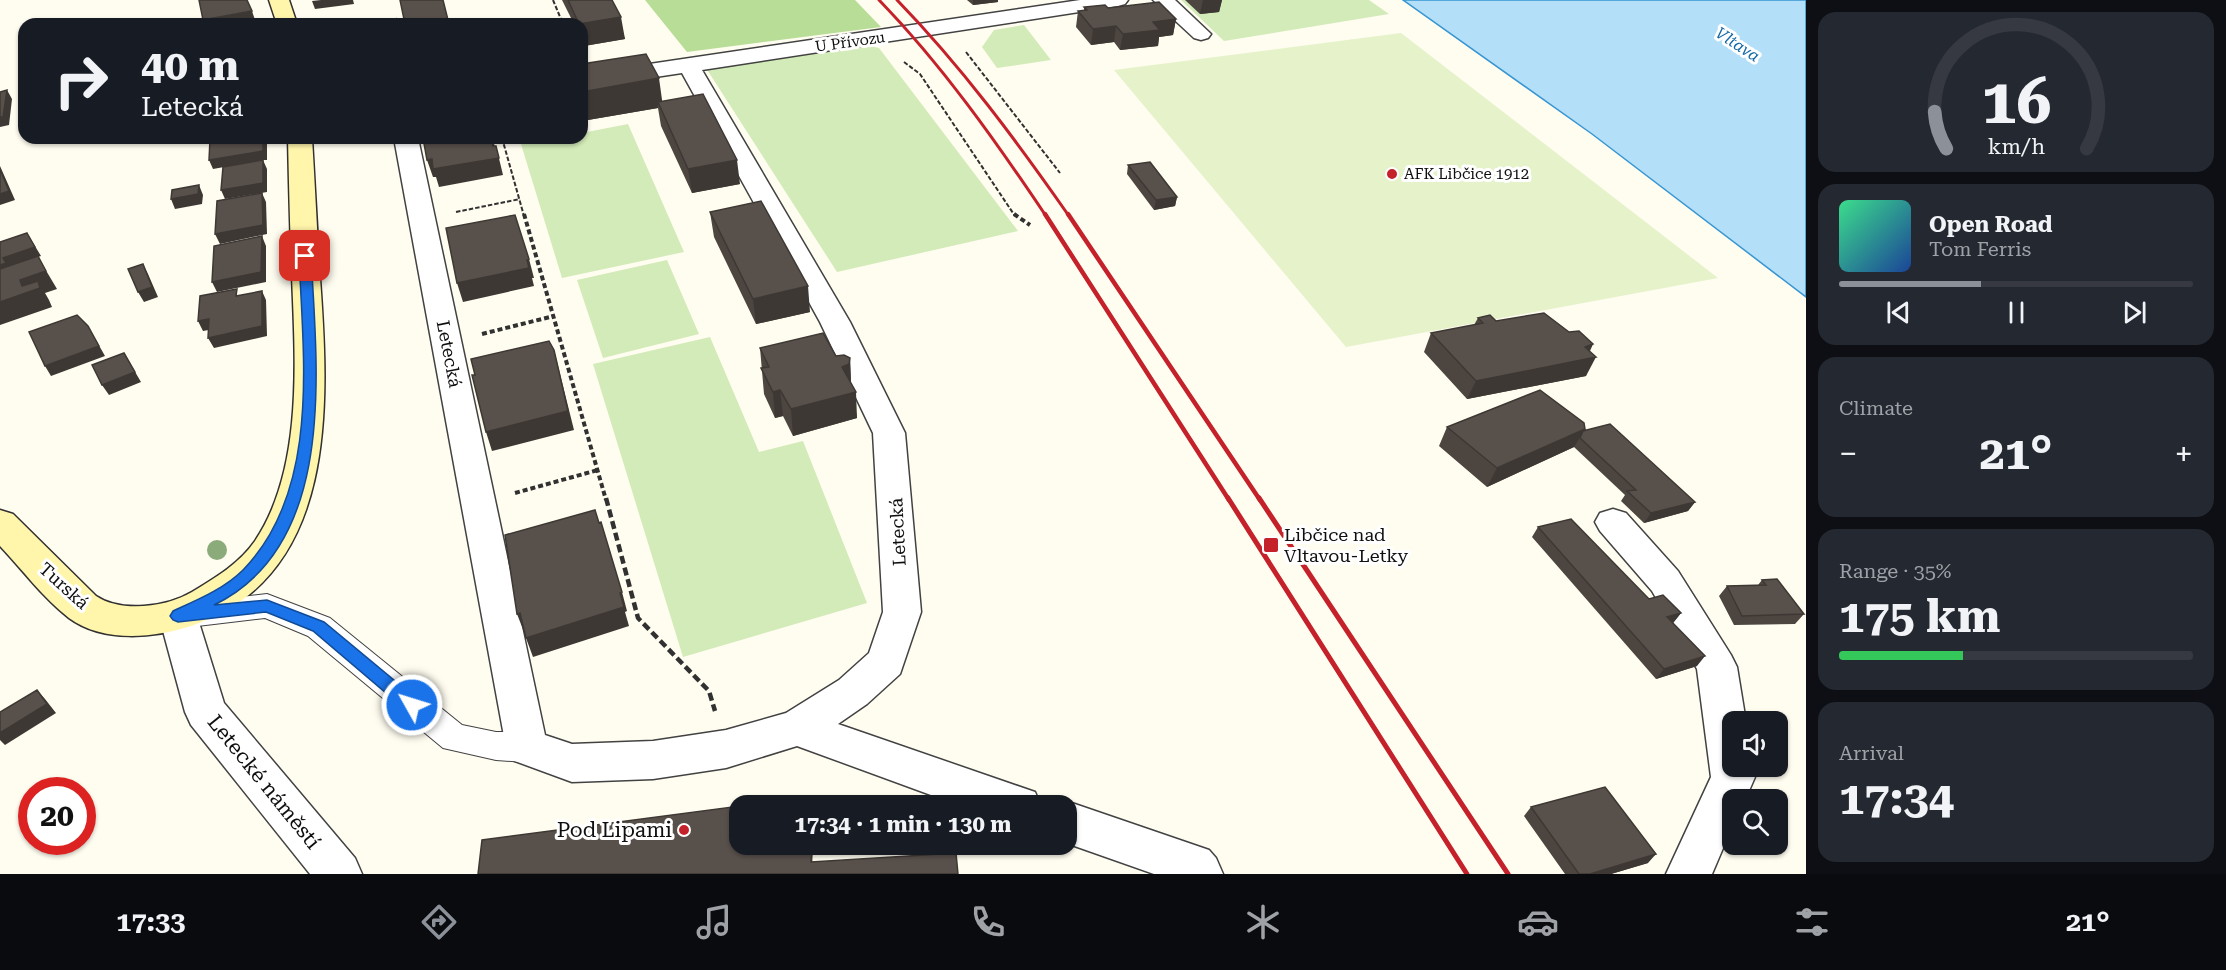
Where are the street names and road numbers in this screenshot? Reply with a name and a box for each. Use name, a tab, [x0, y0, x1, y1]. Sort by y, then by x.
street label: U Přívozu	[814, 28, 887, 56]
street label: Letecká	[433, 318, 466, 390]
street label: Letecká	[885, 497, 910, 567]
street label: Turská	[35, 558, 94, 614]
street label: Letecké náměstí	[203, 710, 326, 854]

